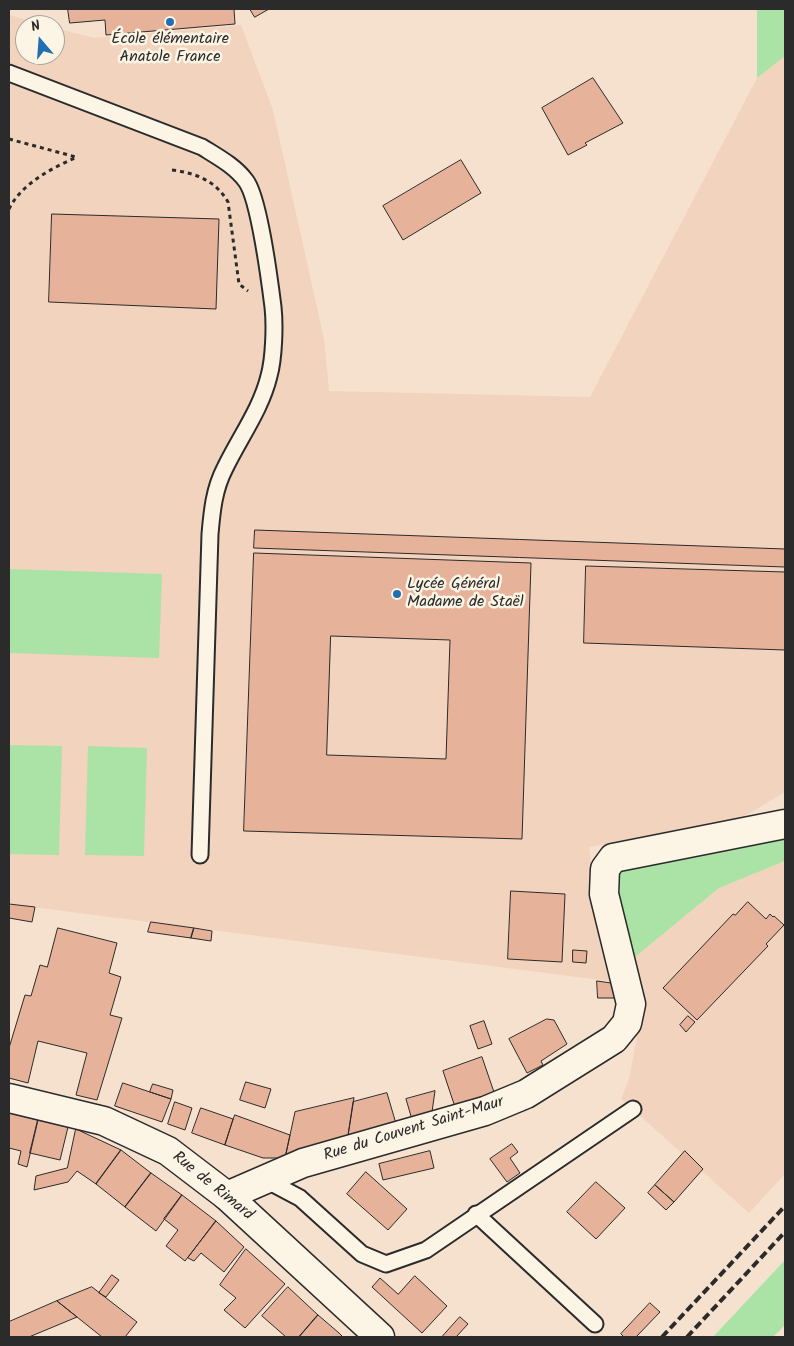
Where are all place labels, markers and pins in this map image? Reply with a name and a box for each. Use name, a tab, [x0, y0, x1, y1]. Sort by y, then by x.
marker: École élémentaire Anatole France	[164, 16, 176, 28]
place label: École élémentaire Anatole France	[111, 30, 229, 68]
place label: Lycée Général Madame de Staël	[407, 575, 524, 613]
marker: Lycée Général Madame de Staël	[391, 588, 403, 600]

